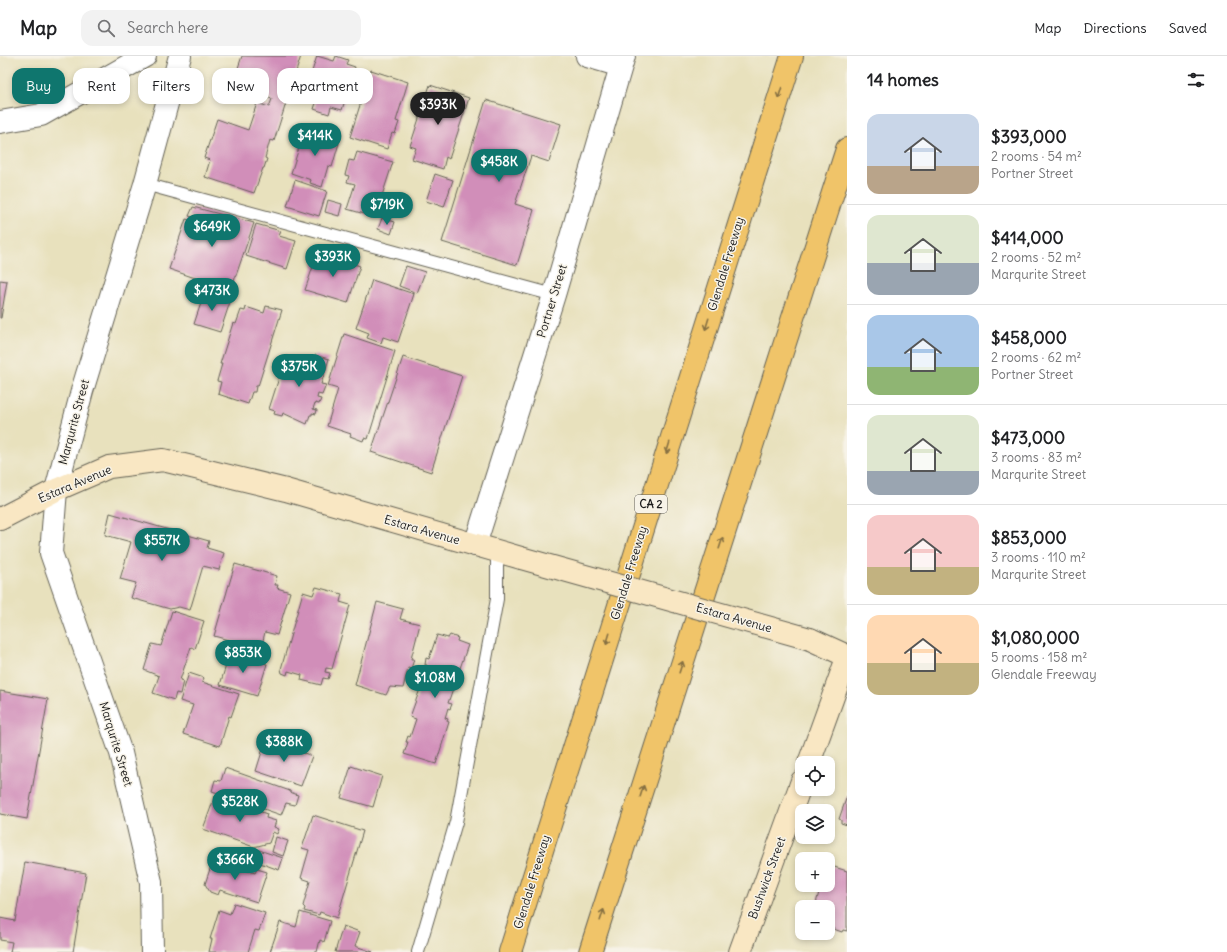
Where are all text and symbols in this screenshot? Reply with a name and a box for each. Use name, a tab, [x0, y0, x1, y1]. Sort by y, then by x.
search box	[81, 10, 361, 46]
text: Map	[20, 16, 57, 40]
icon: search	[95, 17, 117, 39]
text: Search here	[127, 18, 208, 37]
text: Map	[1034, 19, 1061, 37]
text: Directions	[1083, 19, 1147, 37]
text: Saved	[1169, 19, 1207, 37]
chip: Buy	[12, 68, 65, 104]
chip: Rent	[73, 68, 130, 104]
chip: Filters	[138, 68, 204, 104]
chip: New	[212, 68, 269, 104]
chip: Apartment	[277, 68, 373, 104]
text: 14 homes	[867, 69, 939, 91]
icon: filters	[1185, 69, 1207, 91]
one-way arrow	[776, 87, 783, 100]
pin: $393K	[410, 92, 466, 126]
text: $393K	[419, 96, 457, 113]
pin: $414K	[287, 123, 343, 157]
text: $393,000	[991, 126, 1067, 148]
text: $414K	[297, 127, 333, 144]
icon: home	[899, 130, 947, 178]
text: 2 rooms · 54 m²	[991, 148, 1082, 165]
pin: $458K	[471, 149, 527, 183]
text: $458K	[480, 153, 518, 170]
text: Portner Street	[991, 165, 1073, 182]
pin: $719K	[359, 192, 415, 226]
text: $719K	[370, 196, 404, 213]
pin: $649K	[184, 214, 240, 248]
street label: Glendale Freeway	[704, 215, 747, 313]
text: $649K	[193, 218, 231, 235]
text: $414,000	[991, 227, 1064, 249]
icon: home	[899, 231, 947, 279]
pin: $393K	[305, 244, 361, 278]
text: $393K	[314, 248, 352, 265]
text: 2 rooms · 52 m²	[991, 249, 1081, 266]
street label: Portner Street	[533, 262, 570, 339]
text: Marqurite Street	[991, 266, 1086, 283]
pin: $473K	[184, 278, 240, 312]
text: $473K	[194, 282, 230, 299]
one-way arrow	[703, 317, 710, 330]
text: $458,000	[991, 327, 1067, 349]
icon: home	[899, 331, 947, 379]
text: 2 rooms · 62 m²	[991, 349, 1081, 366]
pin: $375K	[271, 354, 327, 388]
text: $375K	[281, 358, 317, 375]
text: Portner Street	[991, 366, 1073, 383]
street label: Marqurite Street	[55, 378, 92, 466]
text: $473,000	[991, 427, 1065, 449]
icon: home	[899, 431, 947, 479]
one-way arrow	[664, 441, 671, 454]
text: 3 rooms · 83 m²	[991, 449, 1082, 466]
street label: Estara Avenue	[36, 461, 114, 506]
text: Marqurite Street	[991, 466, 1086, 483]
road number: CA 2	[635, 495, 667, 513]
street label: Estara Avenue	[383, 512, 462, 547]
street label: Glendale Freeway	[607, 524, 650, 622]
text: $853,000	[991, 527, 1067, 549]
pin: $557K	[134, 528, 190, 562]
icon: home	[899, 531, 947, 579]
text: $557K	[144, 532, 180, 549]
one-way arrow	[718, 537, 725, 550]
text: 3 rooms · 110 m²	[991, 549, 1086, 566]
text: Marqurite Street	[991, 566, 1086, 583]
street label: Estara Avenue	[695, 600, 774, 635]
text: $1,080,000	[991, 627, 1080, 649]
icon: home	[899, 631, 947, 679]
one-way arrow	[604, 632, 611, 645]
pin: $853K	[215, 640, 271, 674]
text: $853K	[224, 644, 262, 661]
text: 5 rooms · 158 m²	[991, 649, 1087, 666]
one-way arrow	[678, 661, 685, 674]
pin: $1.08M	[402, 665, 468, 699]
text: Glendale Freeway	[991, 666, 1097, 683]
text: $1.08M	[414, 669, 456, 686]
street label: Marqurite Street	[96, 700, 136, 788]
pin: $388K	[256, 729, 312, 763]
text: $388K	[265, 733, 303, 750]
map controls	[795, 756, 835, 940]
button: locate	[795, 756, 835, 796]
one-way arrow	[638, 785, 646, 797]
pin: $528K	[212, 789, 268, 823]
text: $528K	[221, 793, 259, 810]
button: layers	[795, 804, 835, 844]
street label: Glendale Freeway	[510, 833, 553, 931]
street label: Bushwick Street	[745, 835, 788, 921]
pin: $366K	[207, 847, 263, 881]
text: $366K	[216, 851, 254, 868]
button: +	[795, 852, 835, 892]
button: −	[795, 900, 835, 940]
one-way arrow	[599, 909, 606, 922]

